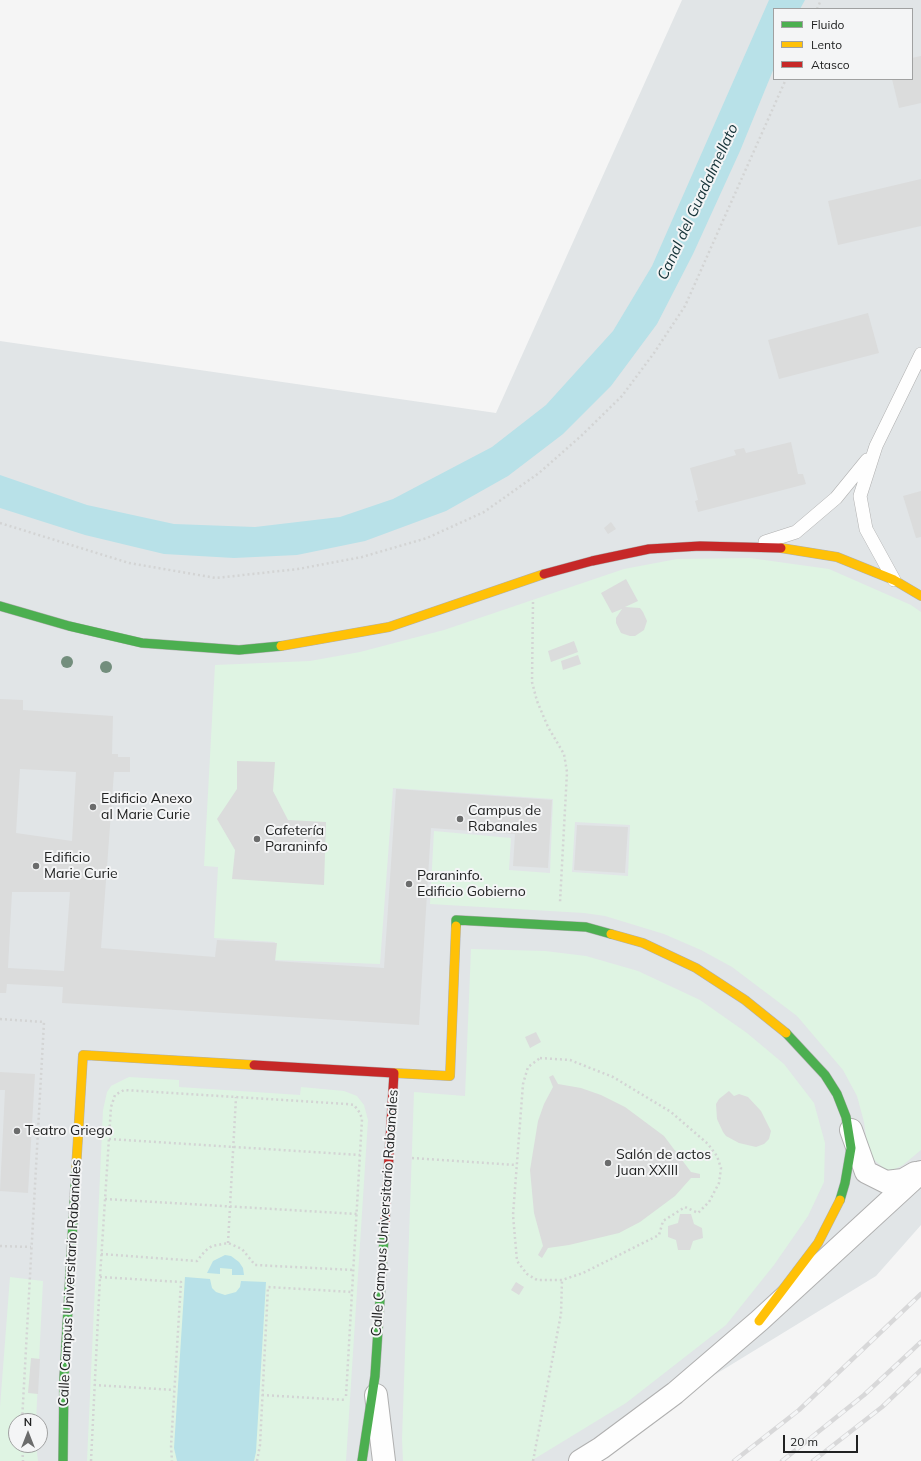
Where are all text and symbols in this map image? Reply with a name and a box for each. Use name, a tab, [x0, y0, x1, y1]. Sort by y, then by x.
legend	[773, 8, 913, 80]
text: Fluido	[811, 17, 844, 32]
text: Lento	[811, 37, 842, 52]
text: Atasco	[811, 57, 850, 72]
water label: Canal del Guadalmellato	[654, 121, 742, 283]
place label: Edificio Anexo al Marie Curie	[101, 791, 192, 824]
marker: Edificio Anexo al Marie Curie	[88, 802, 98, 812]
place label: Campus de Rabanales	[468, 803, 541, 836]
marker: Campus de Rabanales	[455, 814, 465, 824]
place label: Cafetería Paraninfo	[265, 823, 328, 856]
marker: Cafetería Paraninfo	[252, 834, 262, 844]
place label: Edificio Marie Curie	[44, 850, 118, 882]
marker: Edificio Marie Curie	[31, 861, 41, 871]
place label: Paraninfo. Edificio Gobierno	[417, 868, 526, 900]
marker: Paraninfo. Edificio Gobierno	[404, 879, 414, 889]
street label: Calle Campus Universitario Rabanales	[368, 1089, 402, 1337]
place label: Teatro Griego	[25, 1123, 113, 1139]
marker: Teatro Griego	[12, 1126, 22, 1136]
place label: Salón de actos Juan XXIII	[616, 1147, 711, 1180]
marker: Salón de actos Juan XXIII	[603, 1158, 613, 1168]
street label: Calle Campus Universitario Rabanales	[55, 1159, 85, 1407]
north arrow	[8, 1413, 48, 1453]
text: N	[24, 1415, 32, 1429]
scale bar	[785, 1427, 860, 1453]
text: 20 m	[790, 1434, 818, 1449]

